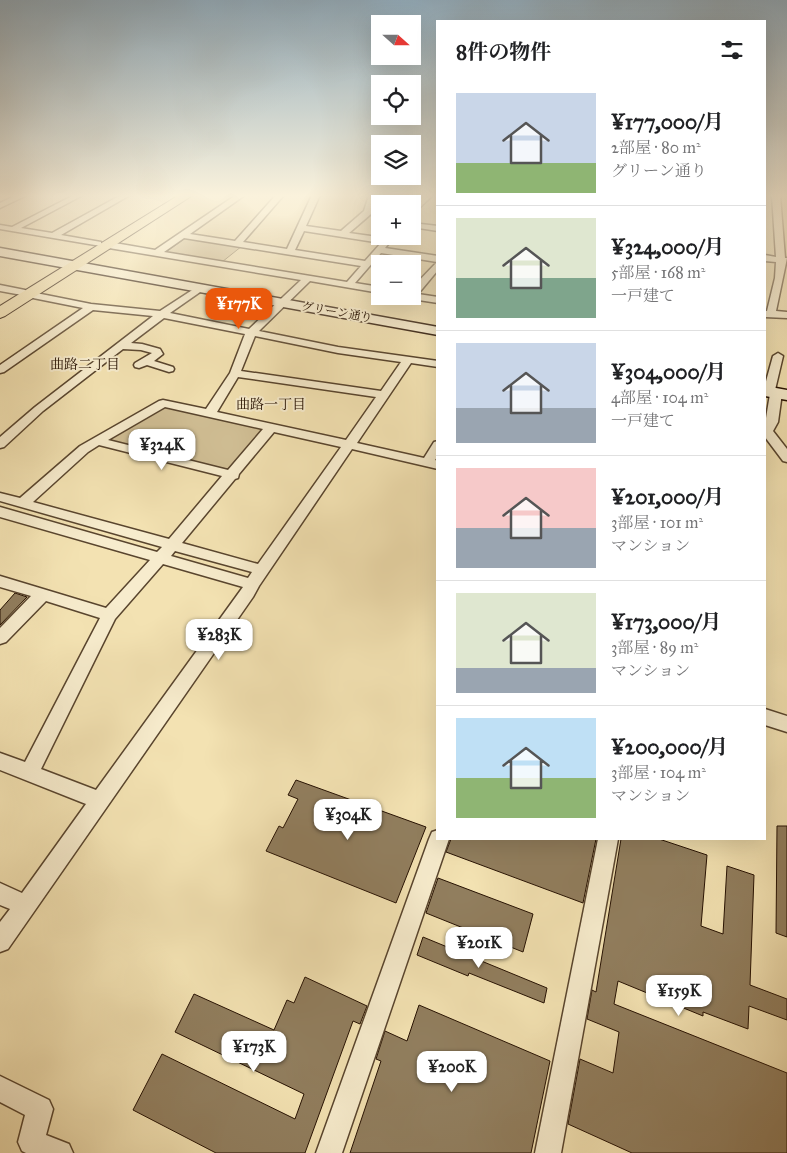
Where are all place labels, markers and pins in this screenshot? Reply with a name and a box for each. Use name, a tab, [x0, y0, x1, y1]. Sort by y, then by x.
pin: ¥177K	[204, 288, 274, 330]
pin: ¥324K	[127, 428, 197, 471]
pin: ¥283K	[184, 618, 254, 661]
pin: ¥304K	[313, 798, 383, 841]
pin: ¥201K	[444, 926, 514, 969]
pin: ¥159K	[644, 974, 714, 1017]
pin: ¥173K	[219, 1030, 289, 1073]
pin: ¥200K	[417, 1050, 487, 1093]

